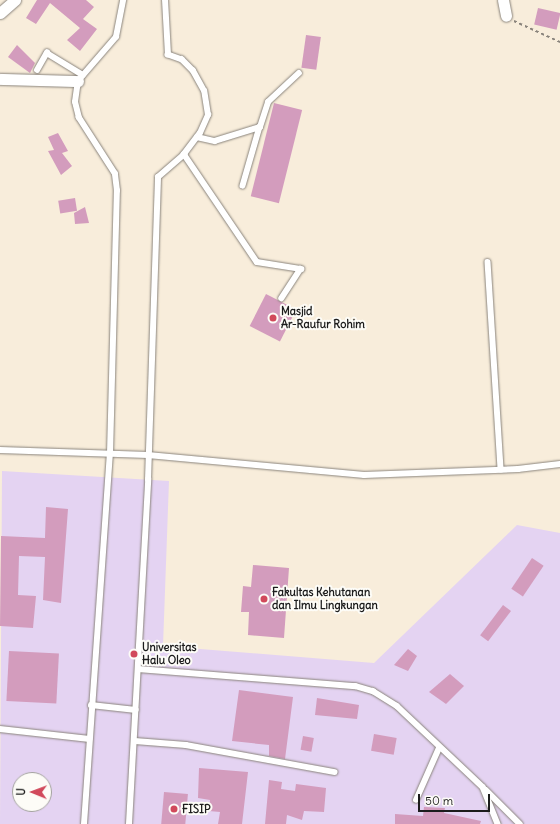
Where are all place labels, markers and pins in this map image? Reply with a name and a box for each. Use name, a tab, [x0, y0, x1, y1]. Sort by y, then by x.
place label: Masjid Ar-Raufur Rohim	[281, 305, 365, 331]
marker: Masjid Ar-Raufur Rohim	[268, 313, 278, 323]
place label: Fakultas Kehutanan dan Ilmu Lingkungan	[272, 586, 378, 612]
marker: Fakultas Kehutanan dan Ilmu Lingkungan	[259, 594, 269, 604]
place label: Universitas Halu Oleo	[142, 641, 196, 667]
marker: Universitas Halu Oleo	[129, 649, 139, 659]
place label: FISIP	[182, 802, 211, 816]
marker: FISIP	[169, 804, 179, 814]

